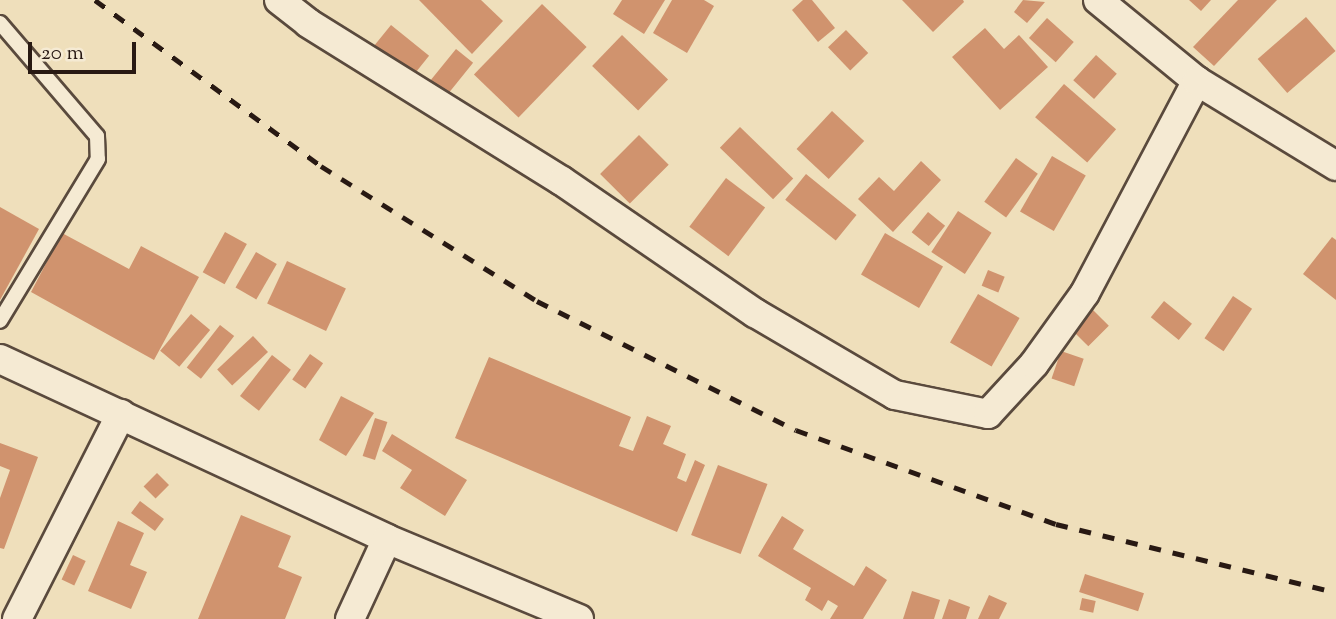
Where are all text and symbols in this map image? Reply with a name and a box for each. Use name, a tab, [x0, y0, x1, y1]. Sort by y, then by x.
scale bar	[32, 28, 140, 72]
text: 20 m	[41, 39, 84, 69]

